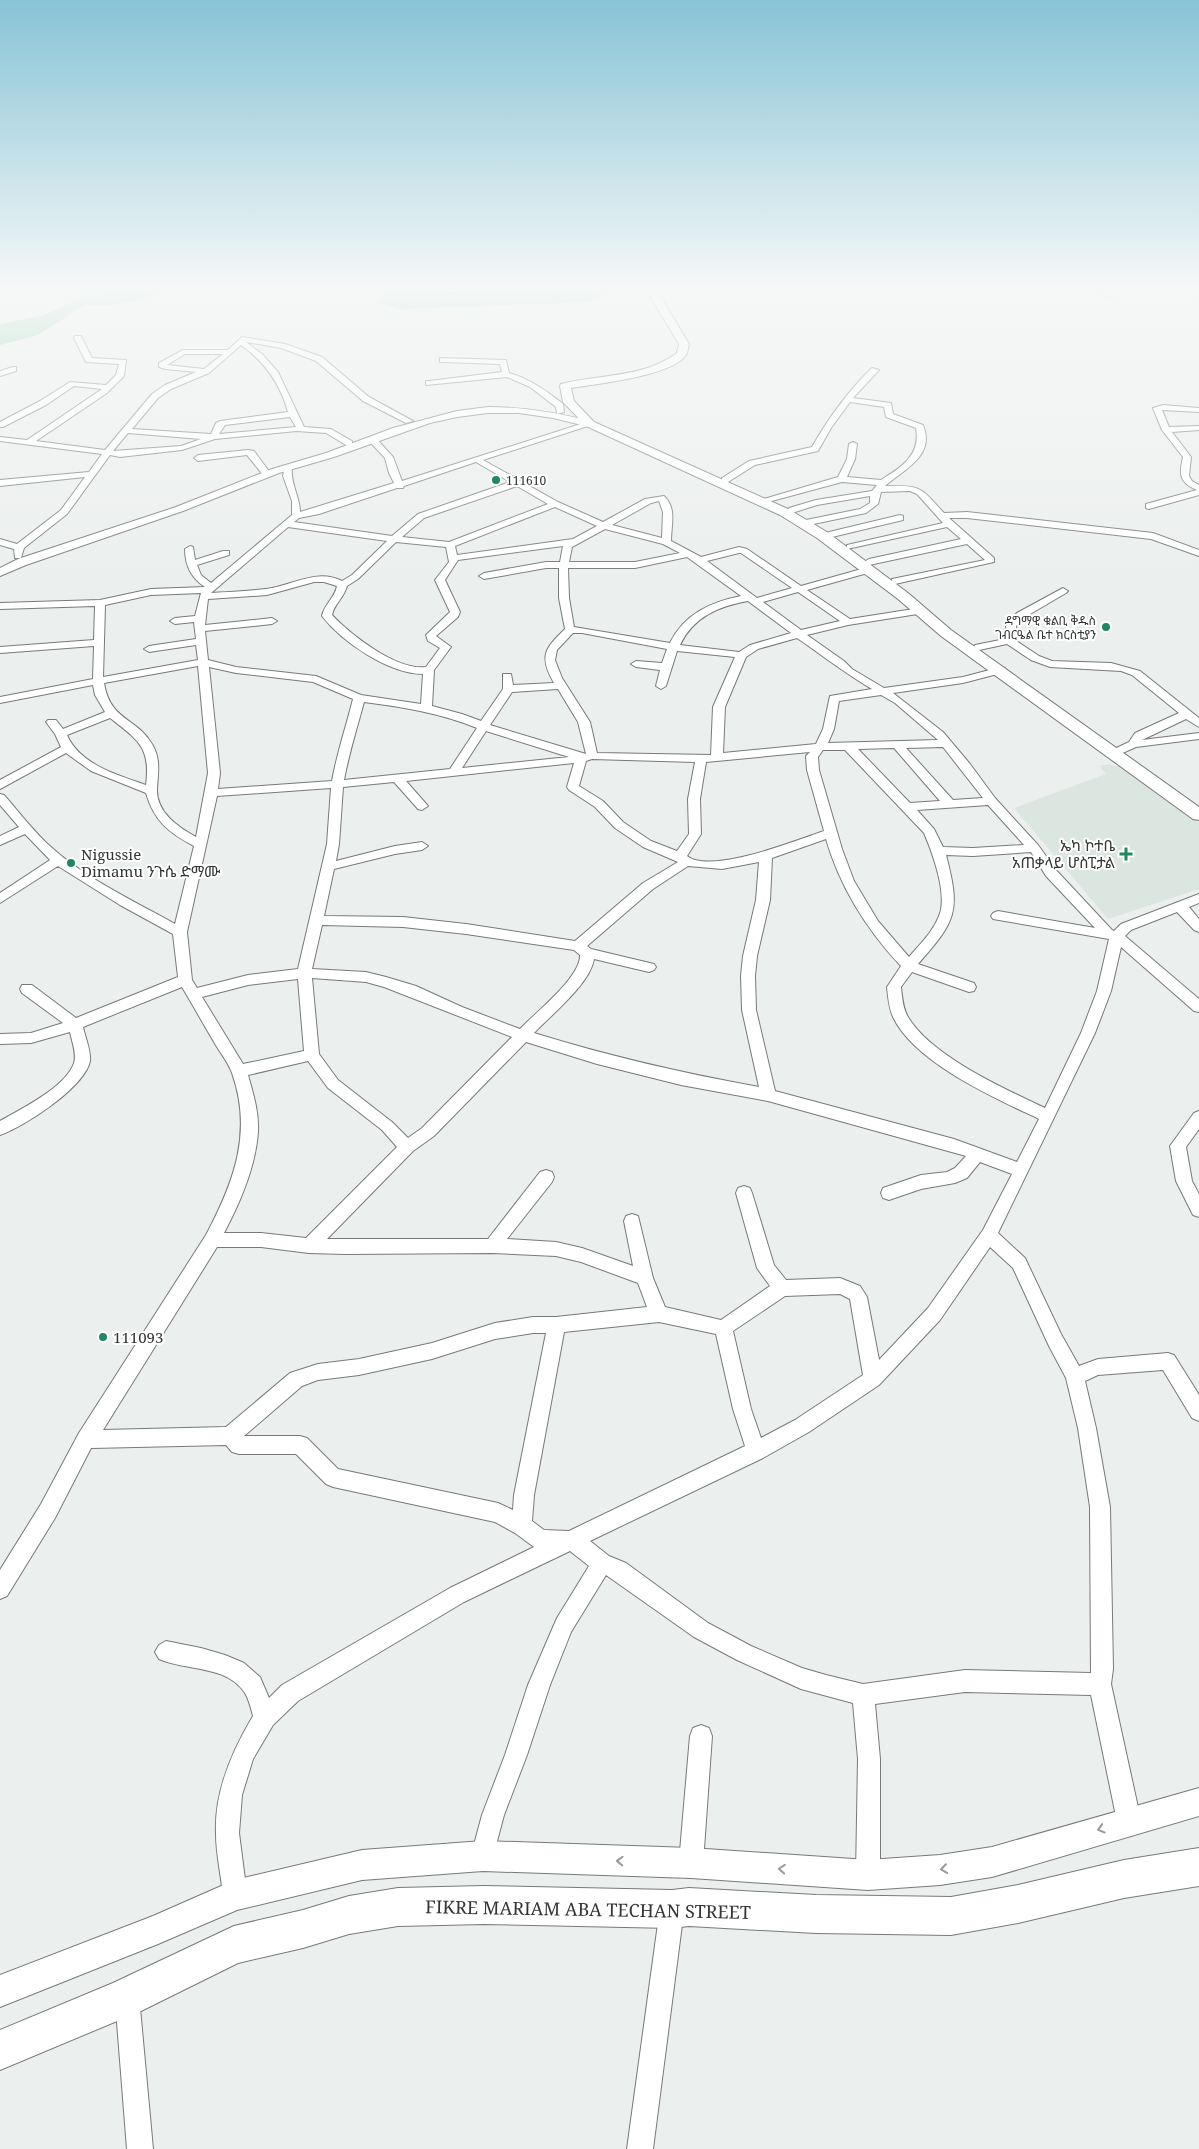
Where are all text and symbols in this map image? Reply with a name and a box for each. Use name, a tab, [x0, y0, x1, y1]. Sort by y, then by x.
place label: 111610	[506, 472, 547, 489]
marker: 111610	[490, 474, 502, 486]
place label: ዳግማዊ ቁልቢ ቅዱስ ገብርዔል ቤተ ክርስቲያን	[995, 612, 1096, 643]
marker: ዳግማዊ ቁልቢ ቅዱስ ገብርዔል ቤተ ክርስቲያን	[1100, 621, 1112, 633]
place label: ኤካ ኮተቤ አጠቃላይ ሆስፒታል	[1012, 835, 1115, 872]
place label: Nigussie Dimamu ንጉሴ ድማሙ	[81, 844, 221, 881]
marker: ኤካ ኮተቤ አጠቃላይ ሆስፒታል	[1119, 847, 1133, 861]
marker: Nigussie Dimamu ንጉሴ ድማሙ	[65, 857, 77, 869]
place label: 111093	[113, 1327, 163, 1347]
marker: 111093	[97, 1331, 109, 1343]
one-way arrow	[1098, 1824, 1106, 1834]
one-way arrow	[616, 1855, 624, 1866]
one-way arrow	[778, 1864, 786, 1875]
one-way arrow	[940, 1864, 949, 1874]
street label: FIKRE MARIAM ABA TECHAN STREET	[425, 1894, 751, 1924]

